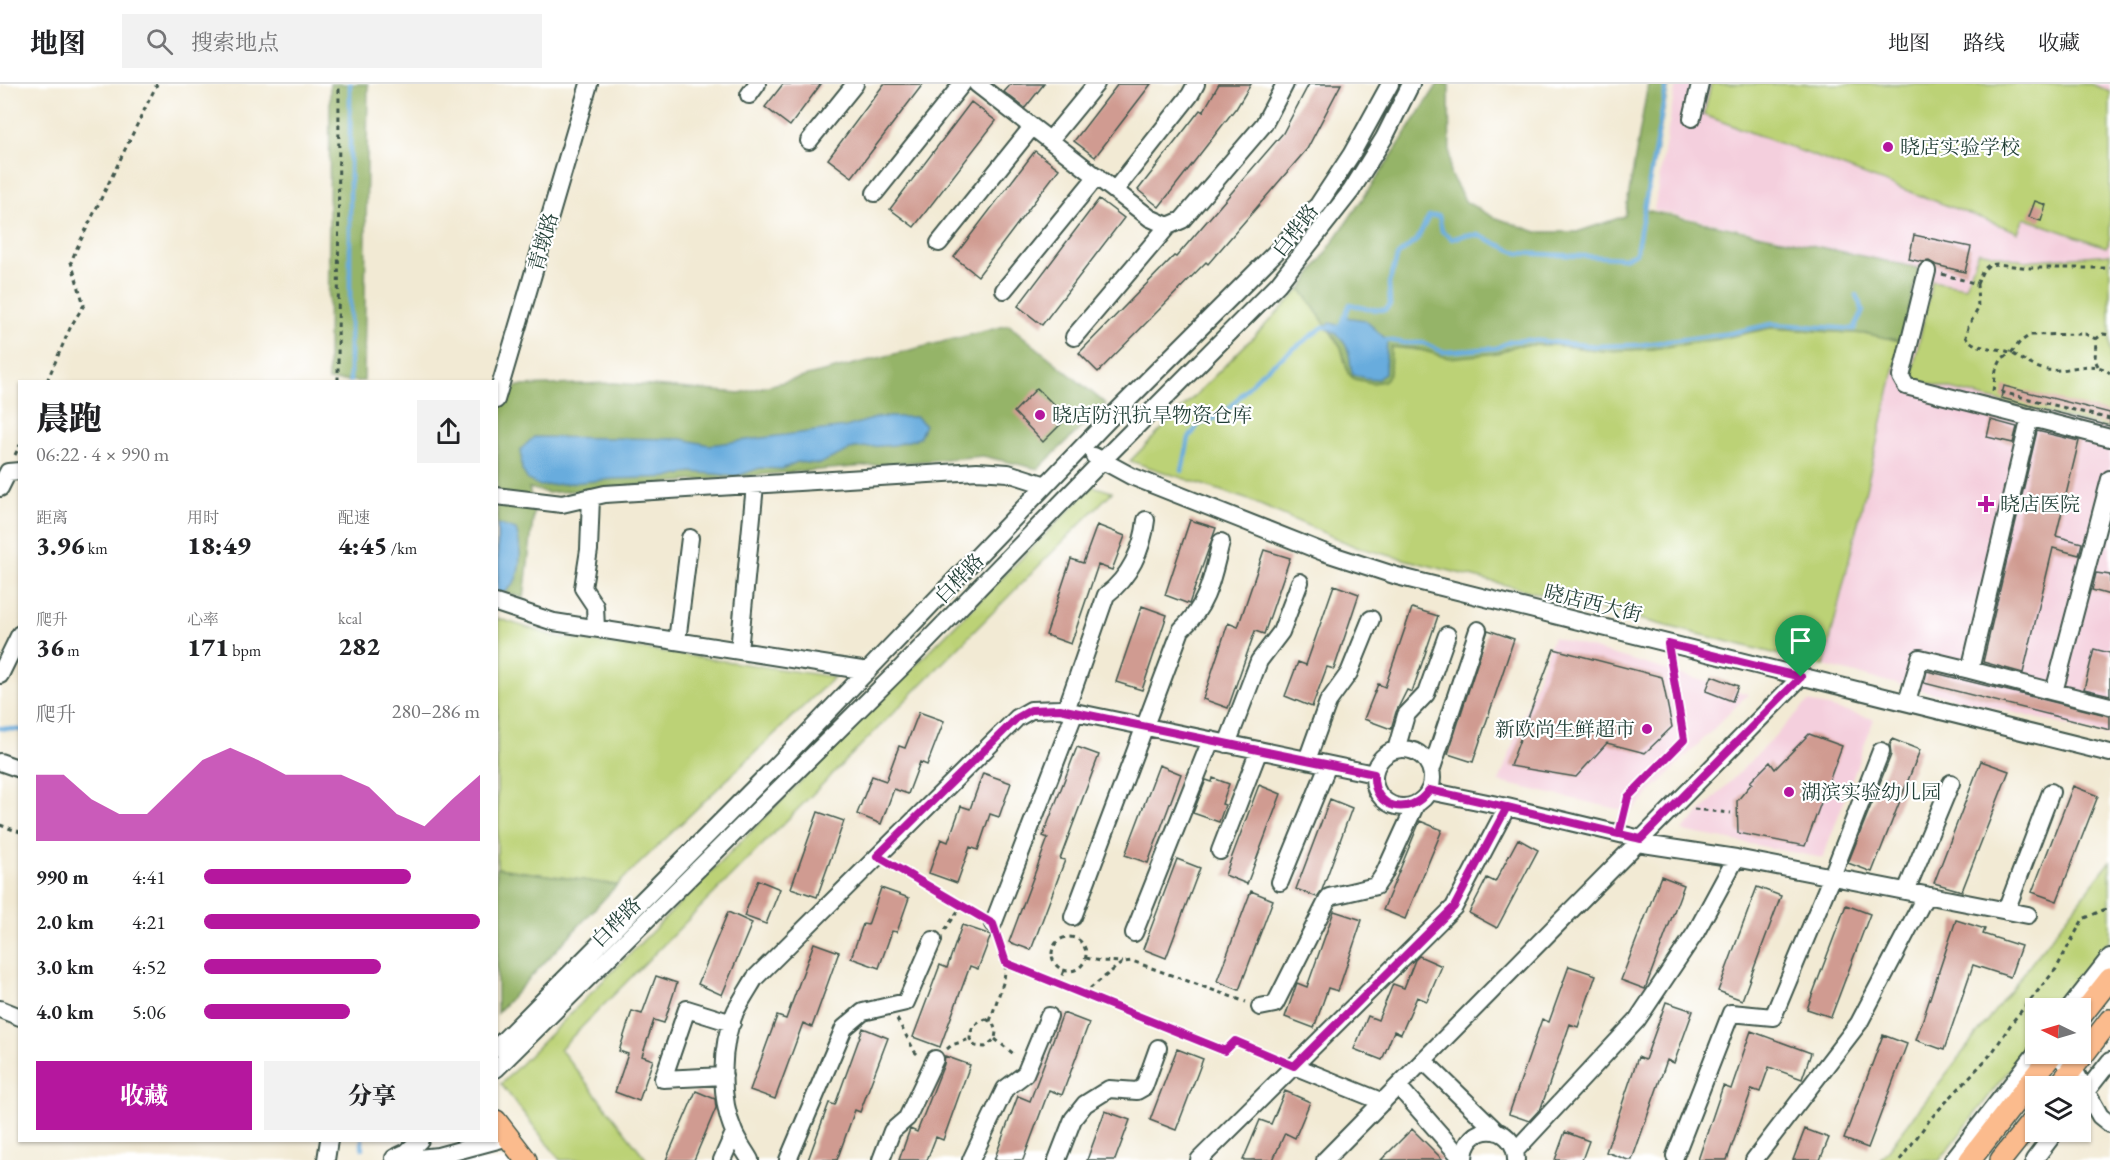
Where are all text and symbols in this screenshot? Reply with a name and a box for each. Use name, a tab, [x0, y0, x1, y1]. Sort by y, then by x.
search box	[122, 14, 542, 68]
text: 地图	[30, 25, 86, 61]
icon: search	[143, 25, 176, 58]
text: 搜索地点	[191, 28, 279, 57]
text: 地图	[1888, 29, 1930, 56]
text: 路线	[1963, 29, 2005, 56]
text: 收藏	[2038, 29, 2080, 56]
place label: 晓店实验学校	[1900, 134, 2020, 160]
marker: 晓店实验学校	[1881, 140, 1895, 154]
street label: 白桦路	[1266, 198, 1324, 262]
street label: 青墩路	[522, 210, 564, 274]
text: 晨跑	[36, 397, 102, 440]
button: share	[417, 400, 480, 463]
place label: 晓店防汛抗旱物资仓库	[1052, 402, 1252, 428]
marker: 晓店防汛抗旱物资仓库	[1033, 408, 1047, 422]
text: 06:22 · 4 × 990 m	[36, 441, 169, 467]
place label: 晓店医院	[2000, 491, 2080, 517]
marker: 晓店医院	[1977, 495, 1995, 513]
text: 距离	[36, 507, 68, 528]
text: 用时	[187, 507, 219, 528]
text: 配速	[338, 507, 370, 528]
text: 3.96	[36, 528, 85, 562]
text: 18:49	[187, 528, 251, 562]
text: 4:45	[338, 528, 388, 562]
text: km	[85, 538, 108, 559]
text: /km	[388, 538, 417, 559]
street label: 白桦路	[929, 547, 989, 609]
street label: 晓店西大街	[1541, 578, 1645, 628]
text: kcal	[338, 608, 362, 629]
text: 爬升	[36, 609, 68, 630]
text: 心率	[187, 609, 219, 630]
pin	[1775, 615, 1826, 677]
icon: arrive	[1784, 624, 1817, 657]
text: 282	[338, 629, 380, 663]
text: 36	[36, 630, 64, 664]
text: 171	[187, 630, 229, 664]
text: m	[64, 640, 80, 661]
text: bpm	[229, 640, 261, 661]
text: 280–286 m	[392, 698, 480, 724]
text: 爬升	[36, 701, 76, 727]
place label: 新欧尚生鲜超市	[1495, 716, 1635, 742]
marker: 新欧尚生鲜超市	[1640, 722, 1654, 736]
place label: 湖滨实验幼儿园	[1801, 779, 1941, 805]
marker: 湖滨实验幼儿园	[1782, 785, 1796, 799]
text: 990 m	[36, 864, 89, 890]
text: 4:41	[132, 864, 166, 890]
street label: 白桦路	[586, 892, 646, 952]
text: 2.0 km	[36, 909, 94, 935]
text: 4:21	[132, 909, 166, 935]
text: 3.0 km	[36, 954, 94, 980]
text: 4:52	[132, 954, 166, 980]
north arrow	[2025, 998, 2091, 1064]
map controls	[2025, 998, 2091, 1142]
text: 4.0 km	[36, 999, 94, 1025]
text: 5:06	[132, 999, 166, 1025]
button: 收藏	[36, 1061, 252, 1130]
button: 分享	[264, 1061, 480, 1130]
button: layers	[2025, 1076, 2091, 1142]

